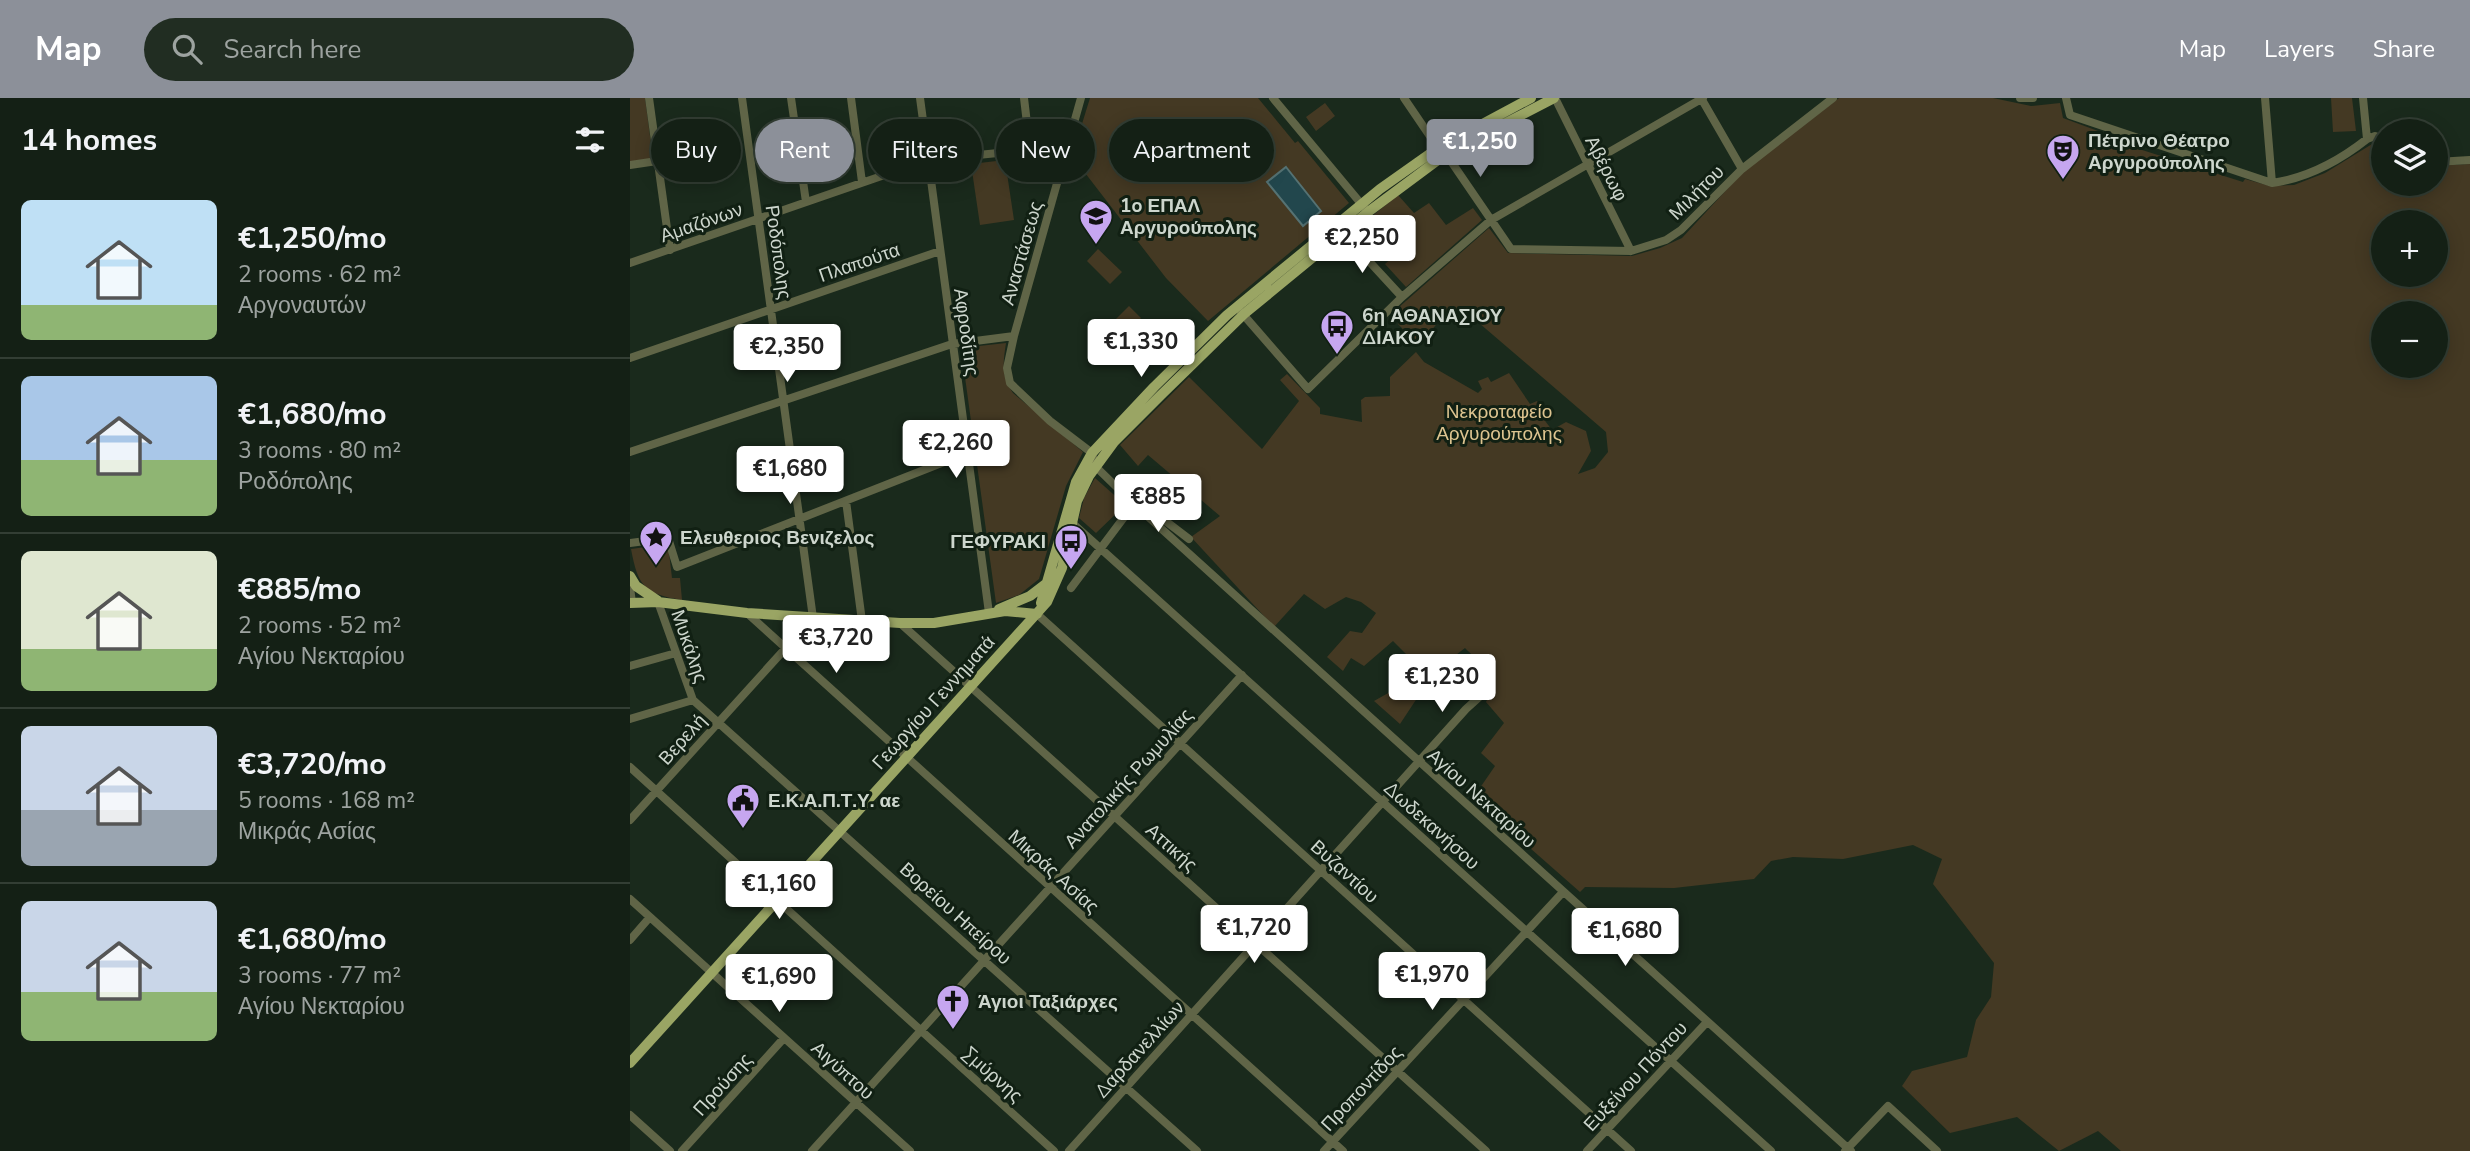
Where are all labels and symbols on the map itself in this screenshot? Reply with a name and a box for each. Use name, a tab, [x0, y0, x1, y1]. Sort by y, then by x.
pin: €1,250	[1423, 120, 1537, 179]
place label: Πέτρινο Θέατρο Αργυρούπολης	[2088, 128, 2230, 176]
street label: Αβέρωφ	[1579, 131, 1634, 206]
theatre icon: Πέτρινο Θέατρο Αργυρούπολης	[2044, 132, 2082, 181]
street label: Μιλήτου	[1663, 159, 1730, 226]
place label: 1o ΕΠΑΛ Αργυρούπολης	[1120, 193, 1257, 241]
street label: Αμαζόνων	[657, 197, 746, 249]
school or university icon: 1o ΕΠΑΛ Αργυρούπολης	[1077, 197, 1115, 246]
street label: Αναστάσεως	[995, 198, 1049, 308]
street label: Ροδόπολης	[759, 203, 797, 301]
pin: €2,250	[1305, 216, 1419, 275]
street label: Πλαπούτα	[815, 237, 903, 289]
street label: Αφροδίτης	[947, 287, 985, 378]
place label: 6η ΑΘΑΝΑΣΙΟΥ ΔΙΑΚΟΥ	[1362, 303, 1503, 351]
bus stop icon: 6η ΑΘΑΝΑΣΙΟΥ ΔΙΑΚΟΥ	[1318, 307, 1356, 356]
pin: €1,330	[1084, 320, 1198, 379]
pin: €2,350	[730, 324, 844, 384]
park label: Νεκροταφείο Αργυρούπολης	[1436, 399, 1562, 447]
pin: €2,260	[899, 420, 1013, 480]
pin: €1,680	[733, 446, 847, 506]
pin: €885	[1117, 474, 1199, 534]
place icon: Ελευθεριος Βενιζελος	[637, 518, 675, 567]
bus stop icon: ΓΕΦΥΡΑΚΙ	[1052, 522, 1090, 571]
place label: Ελευθεριος Βενιζελος	[680, 525, 875, 551]
place label: ΓΕΦΥΡΑΚΙ	[950, 529, 1046, 555]
street label: Μυκάλης	[664, 606, 714, 686]
pin: €3,720	[779, 616, 893, 675]
street label: Γεωργίου Γεννηματά	[866, 630, 1001, 775]
pin: €1,230	[1385, 654, 1499, 714]
street label: Ανατολικής Ρωμυλίας	[1059, 703, 1199, 854]
street label: Βερελή	[653, 708, 713, 771]
street label: Αγίου Νεκταρίου	[1421, 743, 1541, 855]
street label: Δωδεκανήσου	[1378, 776, 1485, 876]
public building icon: Ε.Κ.Α.Π.Τ.Υ. αε	[724, 781, 762, 830]
place label: Ε.Κ.Α.Π.Τ.Υ. αε	[768, 788, 900, 814]
street label: Αττικής	[1140, 818, 1203, 878]
street label: Μικράς Ασίας	[1002, 824, 1104, 920]
street label: Βυζαντίου	[1305, 834, 1384, 909]
street label: Βορείου Ηπείρου	[894, 857, 1017, 971]
pin: €1,160	[722, 862, 836, 921]
pin: €1,720	[1197, 906, 1311, 965]
pin: €1,680	[1568, 908, 1682, 968]
pin: €1,970	[1375, 953, 1489, 1012]
pin: €1,690	[722, 954, 836, 1014]
church icon: Άγιοι Ταξιάρχες	[934, 982, 972, 1031]
place label: Άγιοι Ταξιάρχες	[978, 989, 1118, 1015]
street label: Δαρδανελλίων	[1089, 995, 1190, 1104]
street label: Ευξείνου Πόντου	[1578, 1016, 1694, 1137]
street label: Αιγύπτου	[805, 1036, 879, 1106]
street label: Προποντίδος	[1315, 1040, 1408, 1137]
street label: Σμύρνης	[957, 1041, 1028, 1109]
street label: Προύσης	[687, 1047, 758, 1122]

